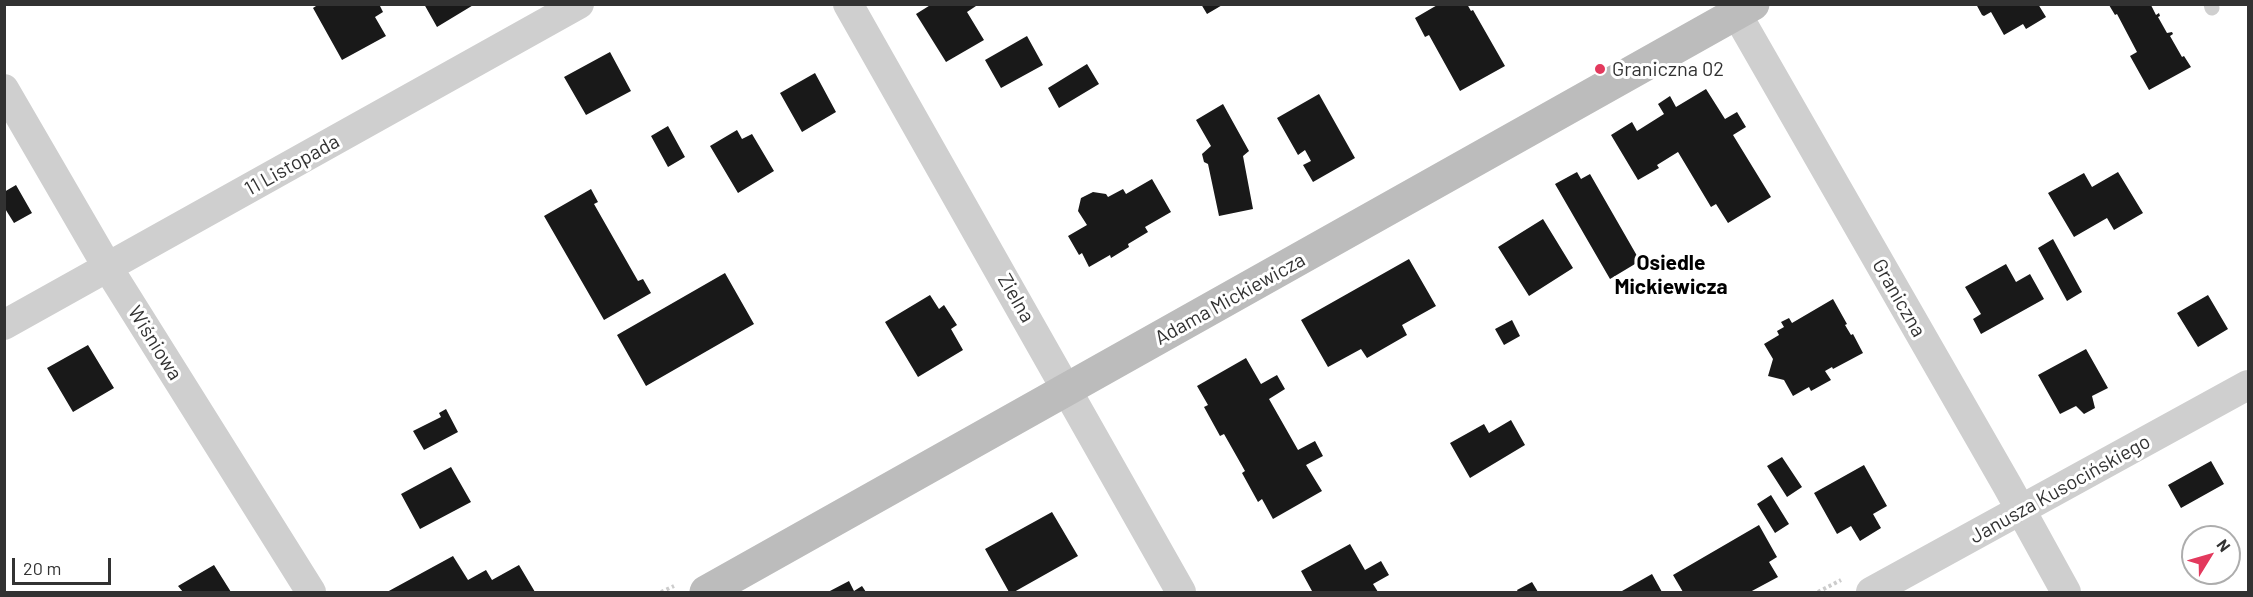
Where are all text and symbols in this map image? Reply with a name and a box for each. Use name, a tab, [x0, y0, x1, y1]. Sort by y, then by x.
place label: Graniczna 02	[1612, 57, 1724, 81]
marker: Graniczna 02	[1593, 62, 1607, 76]
street label: 11 Listopada	[241, 129, 343, 201]
street label: Adama Mickiewicza	[1151, 248, 1309, 350]
district label: Osiedle Mickiewicza	[1614, 250, 1728, 300]
street label: Graniczna	[1867, 255, 1931, 341]
street label: Zielna	[993, 269, 1039, 327]
street label: Wiśniowa	[123, 301, 187, 385]
street label: Janusza Kusocińskiego	[1966, 429, 2154, 549]
north arrow	[2181, 525, 2241, 585]
text: N	[2213, 535, 2235, 555]
scale bar	[15, 546, 114, 584]
text: 20 m	[23, 557, 61, 579]

